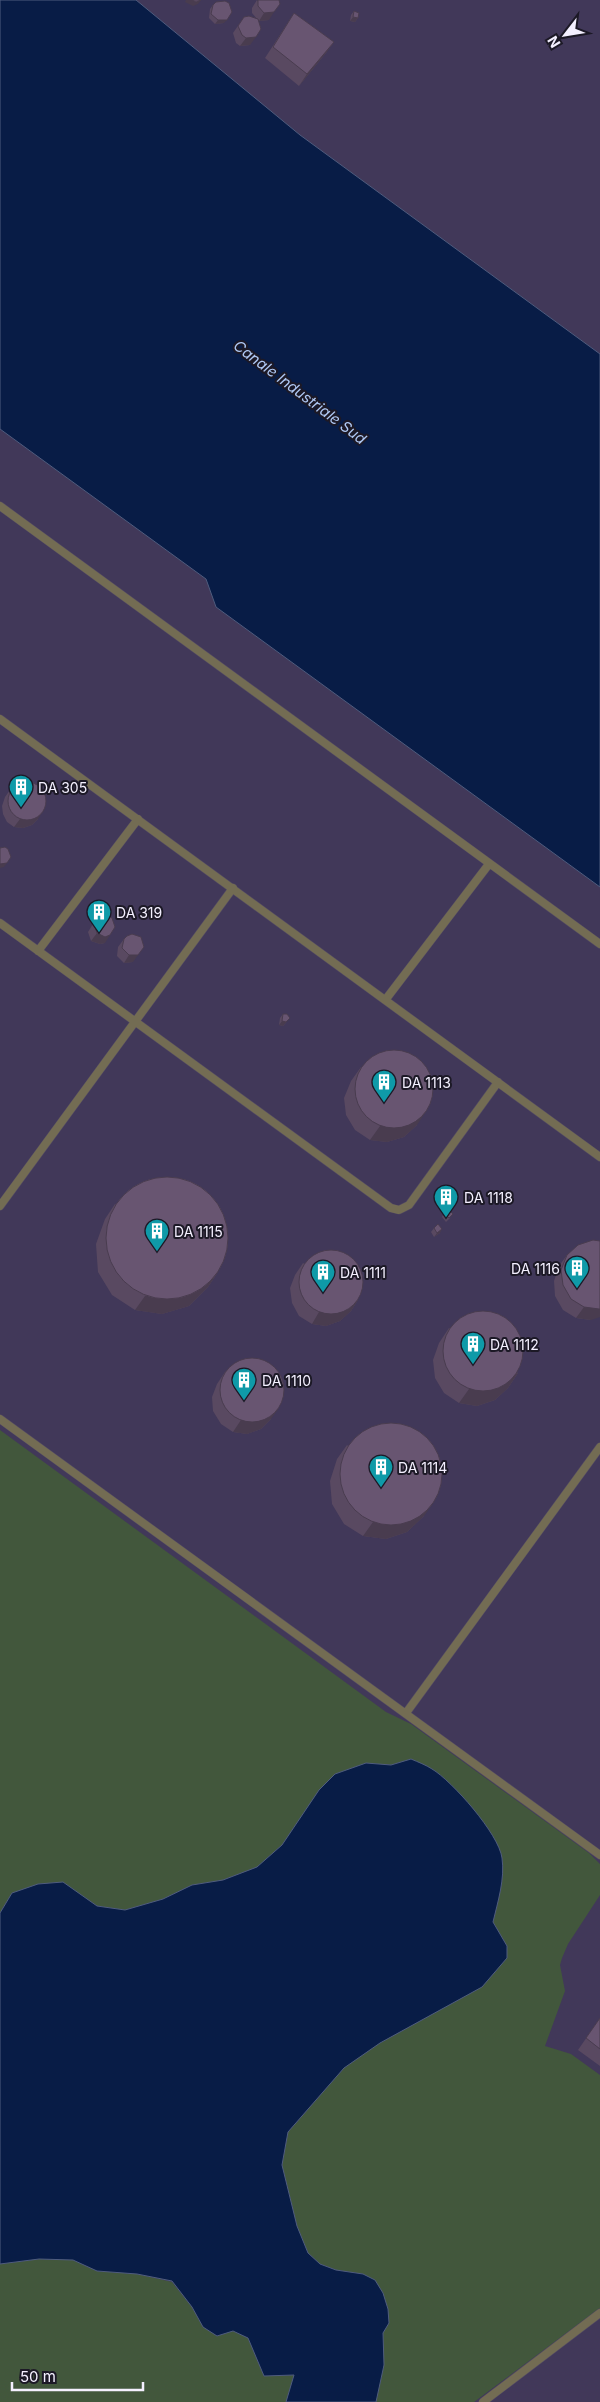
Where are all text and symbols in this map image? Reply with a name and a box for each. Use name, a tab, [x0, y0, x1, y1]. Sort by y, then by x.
north arrow	[540, 10, 590, 60]
text: N	[543, 33, 563, 51]
water label: Canale Industriale Sud	[230, 336, 371, 449]
building icon: DA 305	[8, 774, 34, 808]
place label: DA 305	[38, 779, 87, 796]
building icon: DA 319	[86, 899, 112, 933]
place label: DA 319	[116, 904, 162, 921]
building icon: DA 1113	[371, 1069, 397, 1103]
place label: DA 1113	[402, 1074, 451, 1091]
building icon: DA 1118	[433, 1184, 459, 1218]
place label: DA 1118	[464, 1189, 513, 1206]
building icon: DA 1115	[144, 1218, 170, 1252]
place label: DA 1115	[174, 1223, 223, 1240]
building icon: DA 1116	[564, 1255, 590, 1289]
building icon: DA 1111	[310, 1259, 336, 1293]
place label: DA 1116	[511, 1260, 560, 1277]
place label: DA 1111	[340, 1264, 386, 1281]
building icon: DA 1112	[460, 1331, 486, 1365]
place label: DA 1112	[490, 1336, 539, 1353]
building icon: DA 1110	[231, 1367, 257, 1401]
place label: DA 1110	[262, 1372, 311, 1389]
building icon: DA 1114	[368, 1454, 394, 1488]
place label: DA 1114	[398, 1459, 447, 1476]
scale bar	[12, 2360, 144, 2392]
text: 50 m	[20, 2367, 56, 2386]

